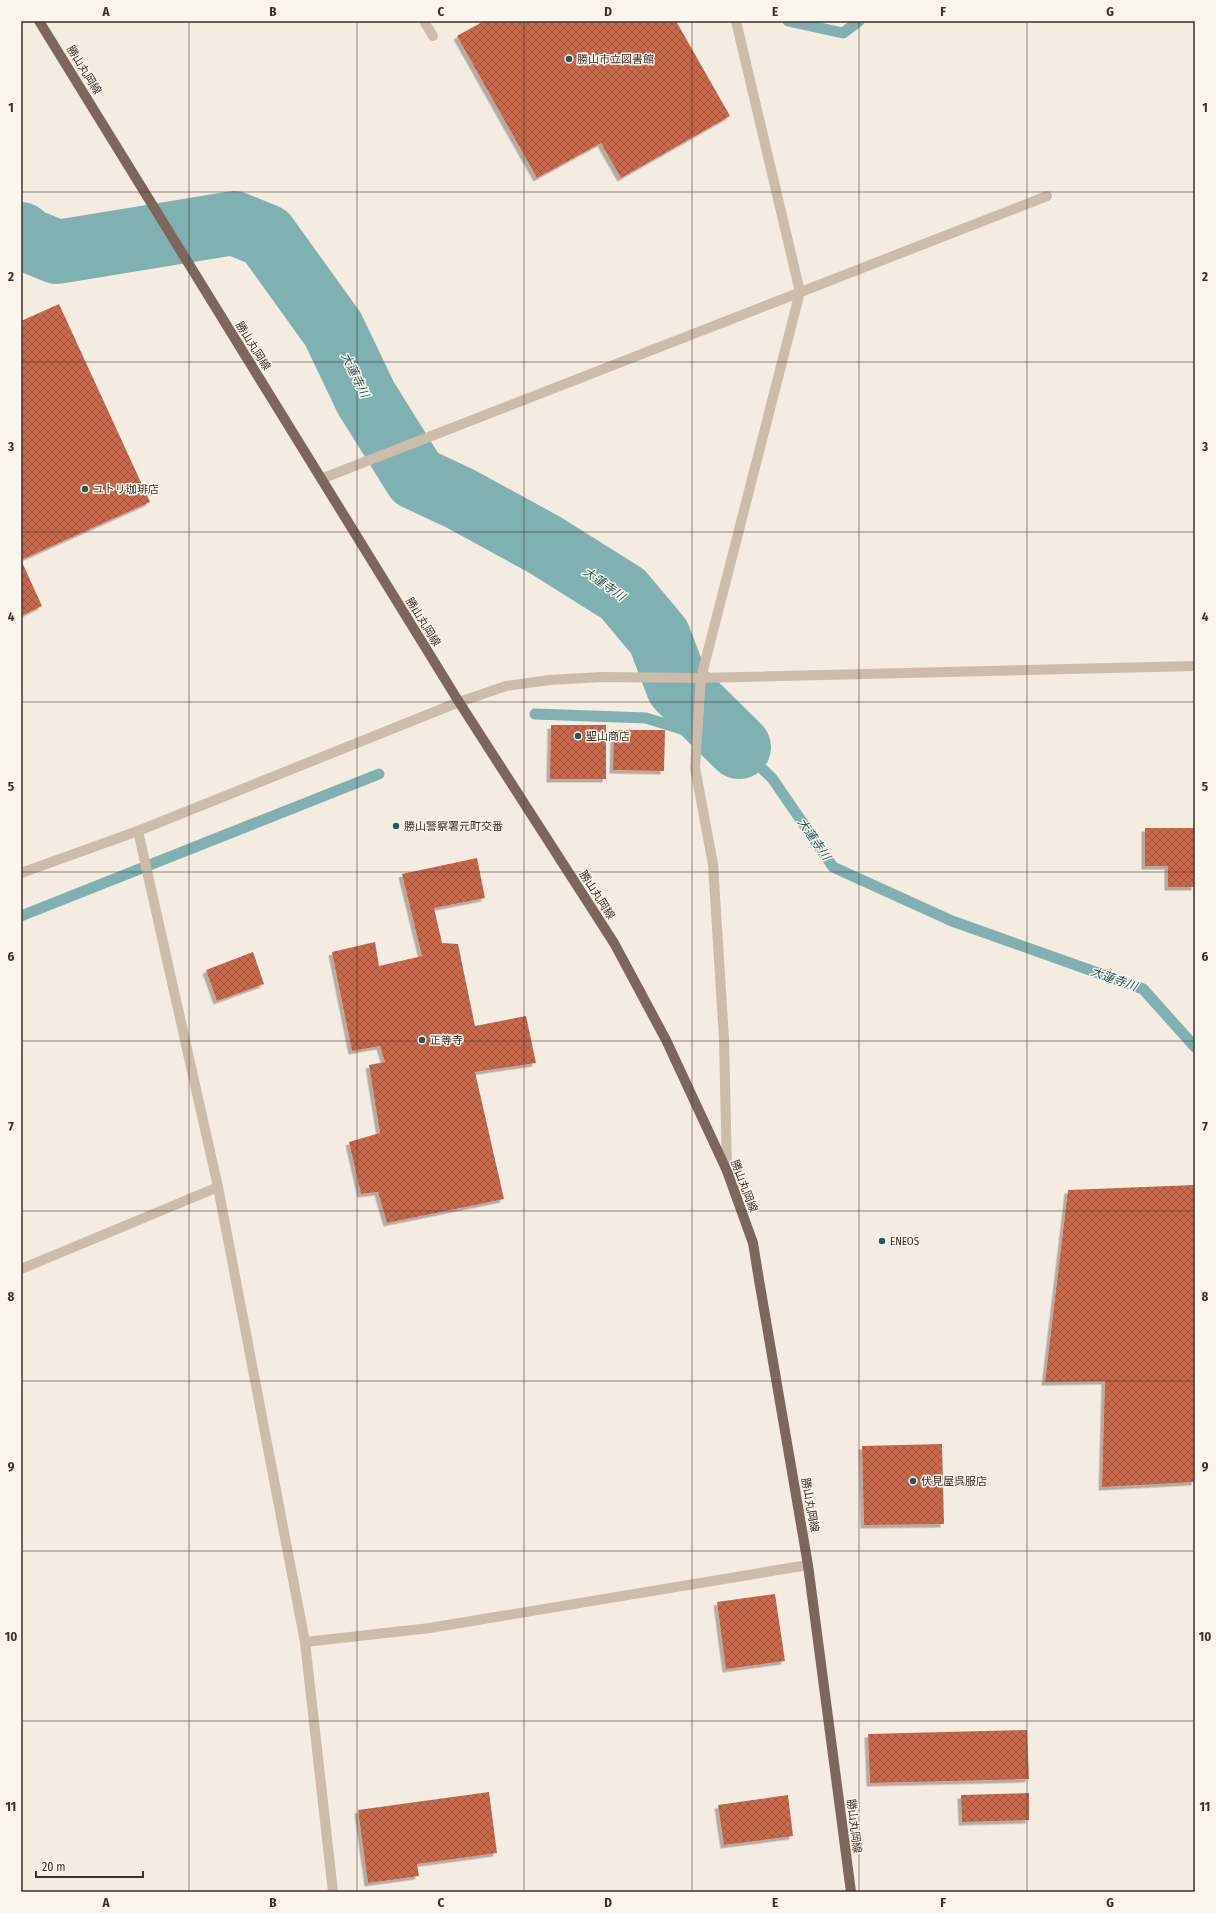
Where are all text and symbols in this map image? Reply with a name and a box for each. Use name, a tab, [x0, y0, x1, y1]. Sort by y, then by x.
text: A	[101, 4, 110, 19]
text: B	[269, 4, 277, 19]
text: C	[438, 4, 445, 19]
text: D	[604, 4, 612, 19]
text: E	[772, 4, 778, 19]
text: F	[940, 4, 946, 19]
text: G	[1106, 4, 1114, 19]
street label: 勝山丸岡線	[64, 43, 104, 97]
place label: 勝山市立図書館	[577, 53, 654, 66]
marker: 勝山市立図書館	[564, 54, 574, 64]
text: 1	[8, 100, 14, 115]
text: 1	[1202, 100, 1208, 115]
text: 2	[7, 269, 14, 284]
text: 2	[1201, 269, 1208, 284]
street label: 勝山丸岡線	[233, 319, 273, 373]
water label: 大蓮寺川	[338, 350, 373, 401]
text: 3	[7, 439, 14, 454]
text: 3	[1201, 439, 1208, 454]
place label: ユトリ珈琲店	[93, 483, 159, 496]
marker: ユトリ珈琲店	[80, 484, 90, 494]
water label: 大蓮寺川	[580, 564, 629, 605]
street label: 勝山丸岡線	[403, 595, 443, 649]
text: 4	[8, 609, 15, 624]
text: 4	[1202, 609, 1209, 624]
place label: 聖山商店	[586, 730, 630, 743]
marker: 聖山商店	[573, 731, 583, 741]
text: 5	[8, 779, 14, 794]
text: 5	[1202, 779, 1208, 794]
water label: 大蓮寺川	[794, 815, 835, 864]
place label: 勝山警察署元町交番	[404, 820, 503, 833]
marker: 勝山警察署元町交番	[391, 821, 401, 831]
street label: 勝山丸岡線	[577, 868, 617, 922]
text: 6	[8, 949, 15, 964]
text: 6	[1202, 949, 1209, 964]
water label: 大蓮寺川	[1089, 964, 1141, 994]
place label: 正等寺	[430, 1034, 463, 1047]
marker: 正等寺	[417, 1035, 427, 1045]
text: 7	[8, 1119, 14, 1134]
text: 7	[1202, 1119, 1208, 1134]
street label: 勝山丸岡線	[728, 1158, 760, 1214]
place label: ENEOS	[890, 1235, 920, 1248]
marker: ENEOS	[877, 1236, 887, 1246]
text: 8	[8, 1289, 15, 1304]
text: 8	[1202, 1289, 1209, 1304]
text: 9	[8, 1459, 15, 1474]
text: 9	[1202, 1459, 1209, 1474]
place label: 伏見屋呉服店	[921, 1475, 987, 1488]
marker: 伏見屋呉服店	[908, 1476, 918, 1486]
street label: 勝山丸岡線	[799, 1477, 821, 1533]
text: 10	[5, 1629, 17, 1644]
text: 10	[1199, 1629, 1211, 1644]
street label: 勝山丸岡線	[844, 1798, 864, 1854]
text: 11	[6, 1799, 16, 1814]
text: 11	[1200, 1799, 1210, 1814]
scale bar	[36, 1853, 143, 1879]
text: 20 m	[42, 1860, 66, 1874]
text: A	[101, 1895, 110, 1910]
text: B	[269, 1895, 277, 1910]
text: C	[438, 1895, 445, 1910]
text: D	[604, 1895, 612, 1910]
text: E	[772, 1895, 778, 1910]
text: F	[940, 1895, 946, 1910]
text: G	[1106, 1895, 1114, 1910]

